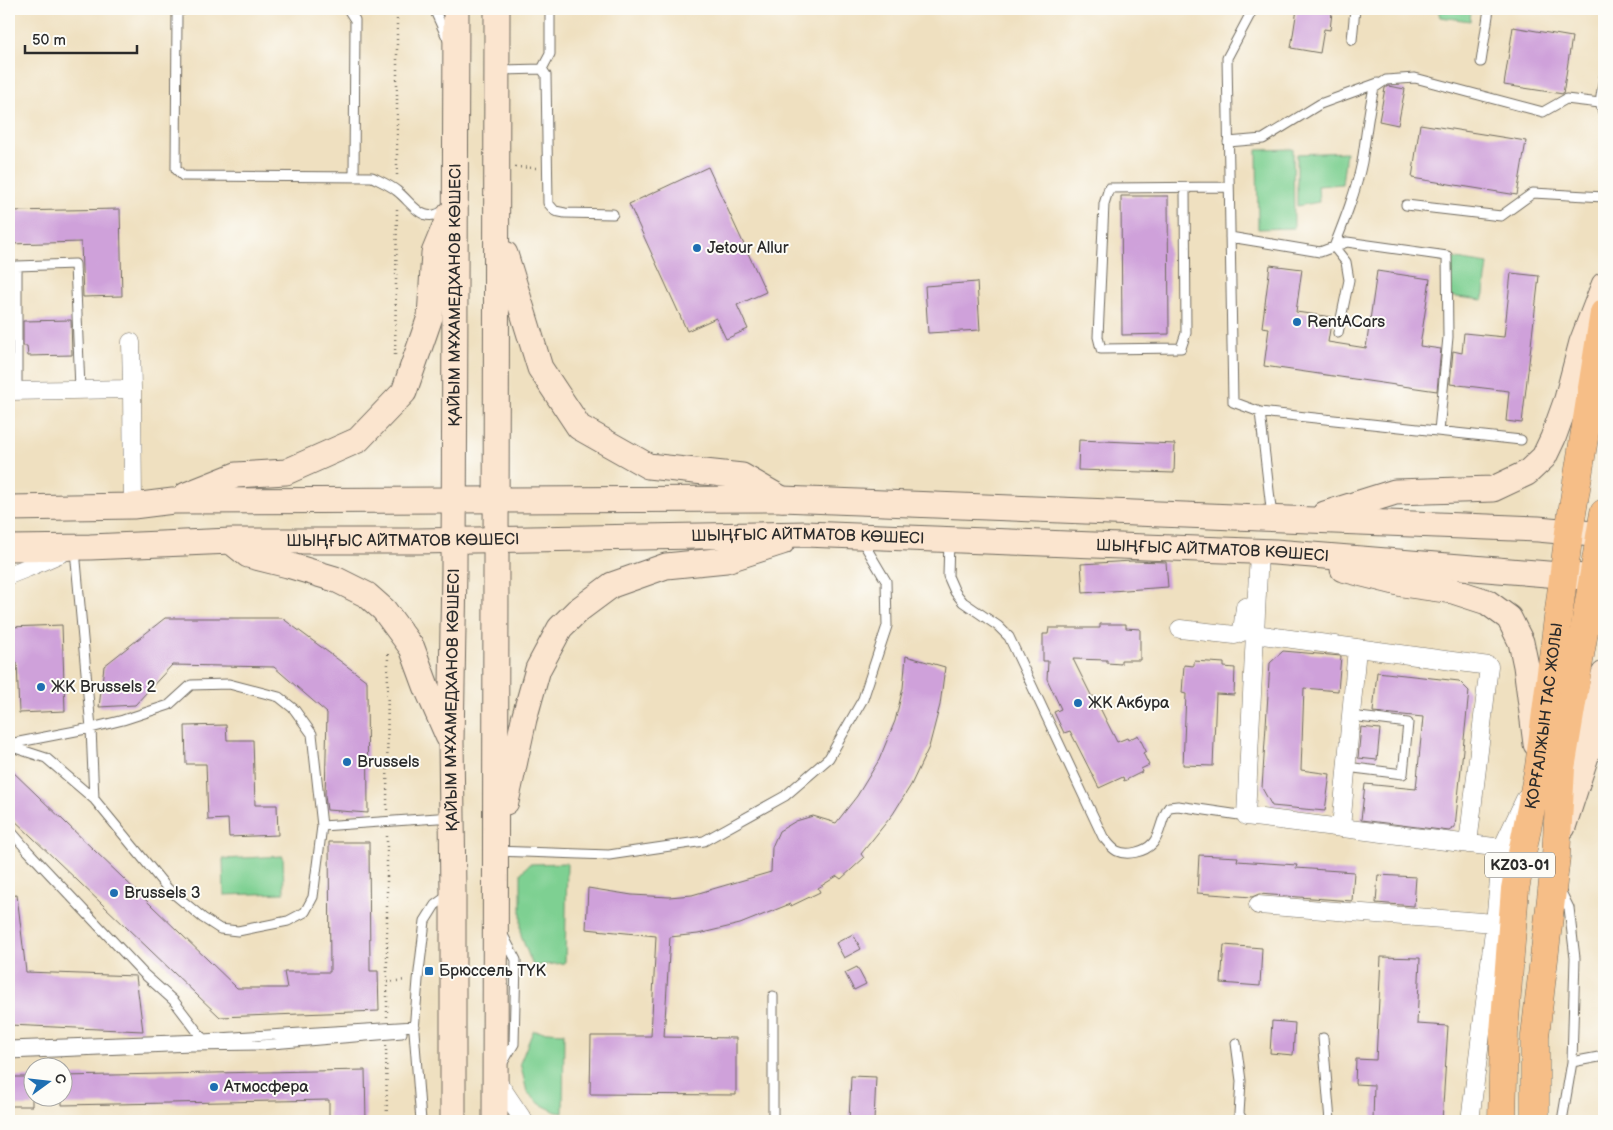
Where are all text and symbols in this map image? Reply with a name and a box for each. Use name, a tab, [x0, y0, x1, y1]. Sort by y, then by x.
scale bar	[25, 22, 138, 54]
text: 50 m	[32, 31, 66, 50]
street label: ҚАЙЫМ МҰХАМЕДХАНОВ КӨШЕСІ	[445, 163, 465, 427]
place label: Jetour Allur	[707, 239, 789, 258]
marker: Jetour Allur	[691, 242, 703, 254]
place label: RentACars	[1307, 313, 1385, 332]
marker: RentACars	[1291, 316, 1303, 328]
street label: ШЫҢҒЫС АЙТМАТОВ КӨШЕСІ	[691, 524, 925, 548]
street label: ШЫҢҒЫС АЙТМАТОВ КӨШЕСІ	[286, 530, 520, 551]
street label: ШЫҢҒЫС АЙТМАТОВ КӨШЕСІ	[1096, 536, 1330, 566]
street label: ҚАЙЫМ МҰХАМЕДХАНОВ КӨШЕСІ	[441, 568, 464, 832]
street label: ҚОРҒАЛЖЫН ТАС ЖОЛЫ	[1521, 622, 1567, 811]
place label: ЖК Brussels 2	[51, 678, 156, 697]
marker: ЖК Brussels 2	[35, 681, 47, 693]
place label: ЖК Акбура	[1088, 694, 1170, 713]
marker: ЖК Акбура	[1072, 697, 1084, 709]
place label: Brussels	[357, 753, 420, 772]
marker: Brussels	[341, 756, 353, 768]
road number: KZ03-01	[1485, 852, 1555, 878]
place label: Brussels 3	[124, 884, 201, 903]
marker: Brussels 3	[108, 887, 120, 899]
place label: Брюссель ТҮК	[439, 962, 547, 981]
marker: Брюссель ТҮК	[423, 965, 435, 977]
north arrow	[22, 1058, 72, 1108]
text: С	[51, 1072, 70, 1086]
place label: Атмосфера	[223, 1078, 309, 1097]
marker: Атмосфера	[208, 1081, 220, 1093]

